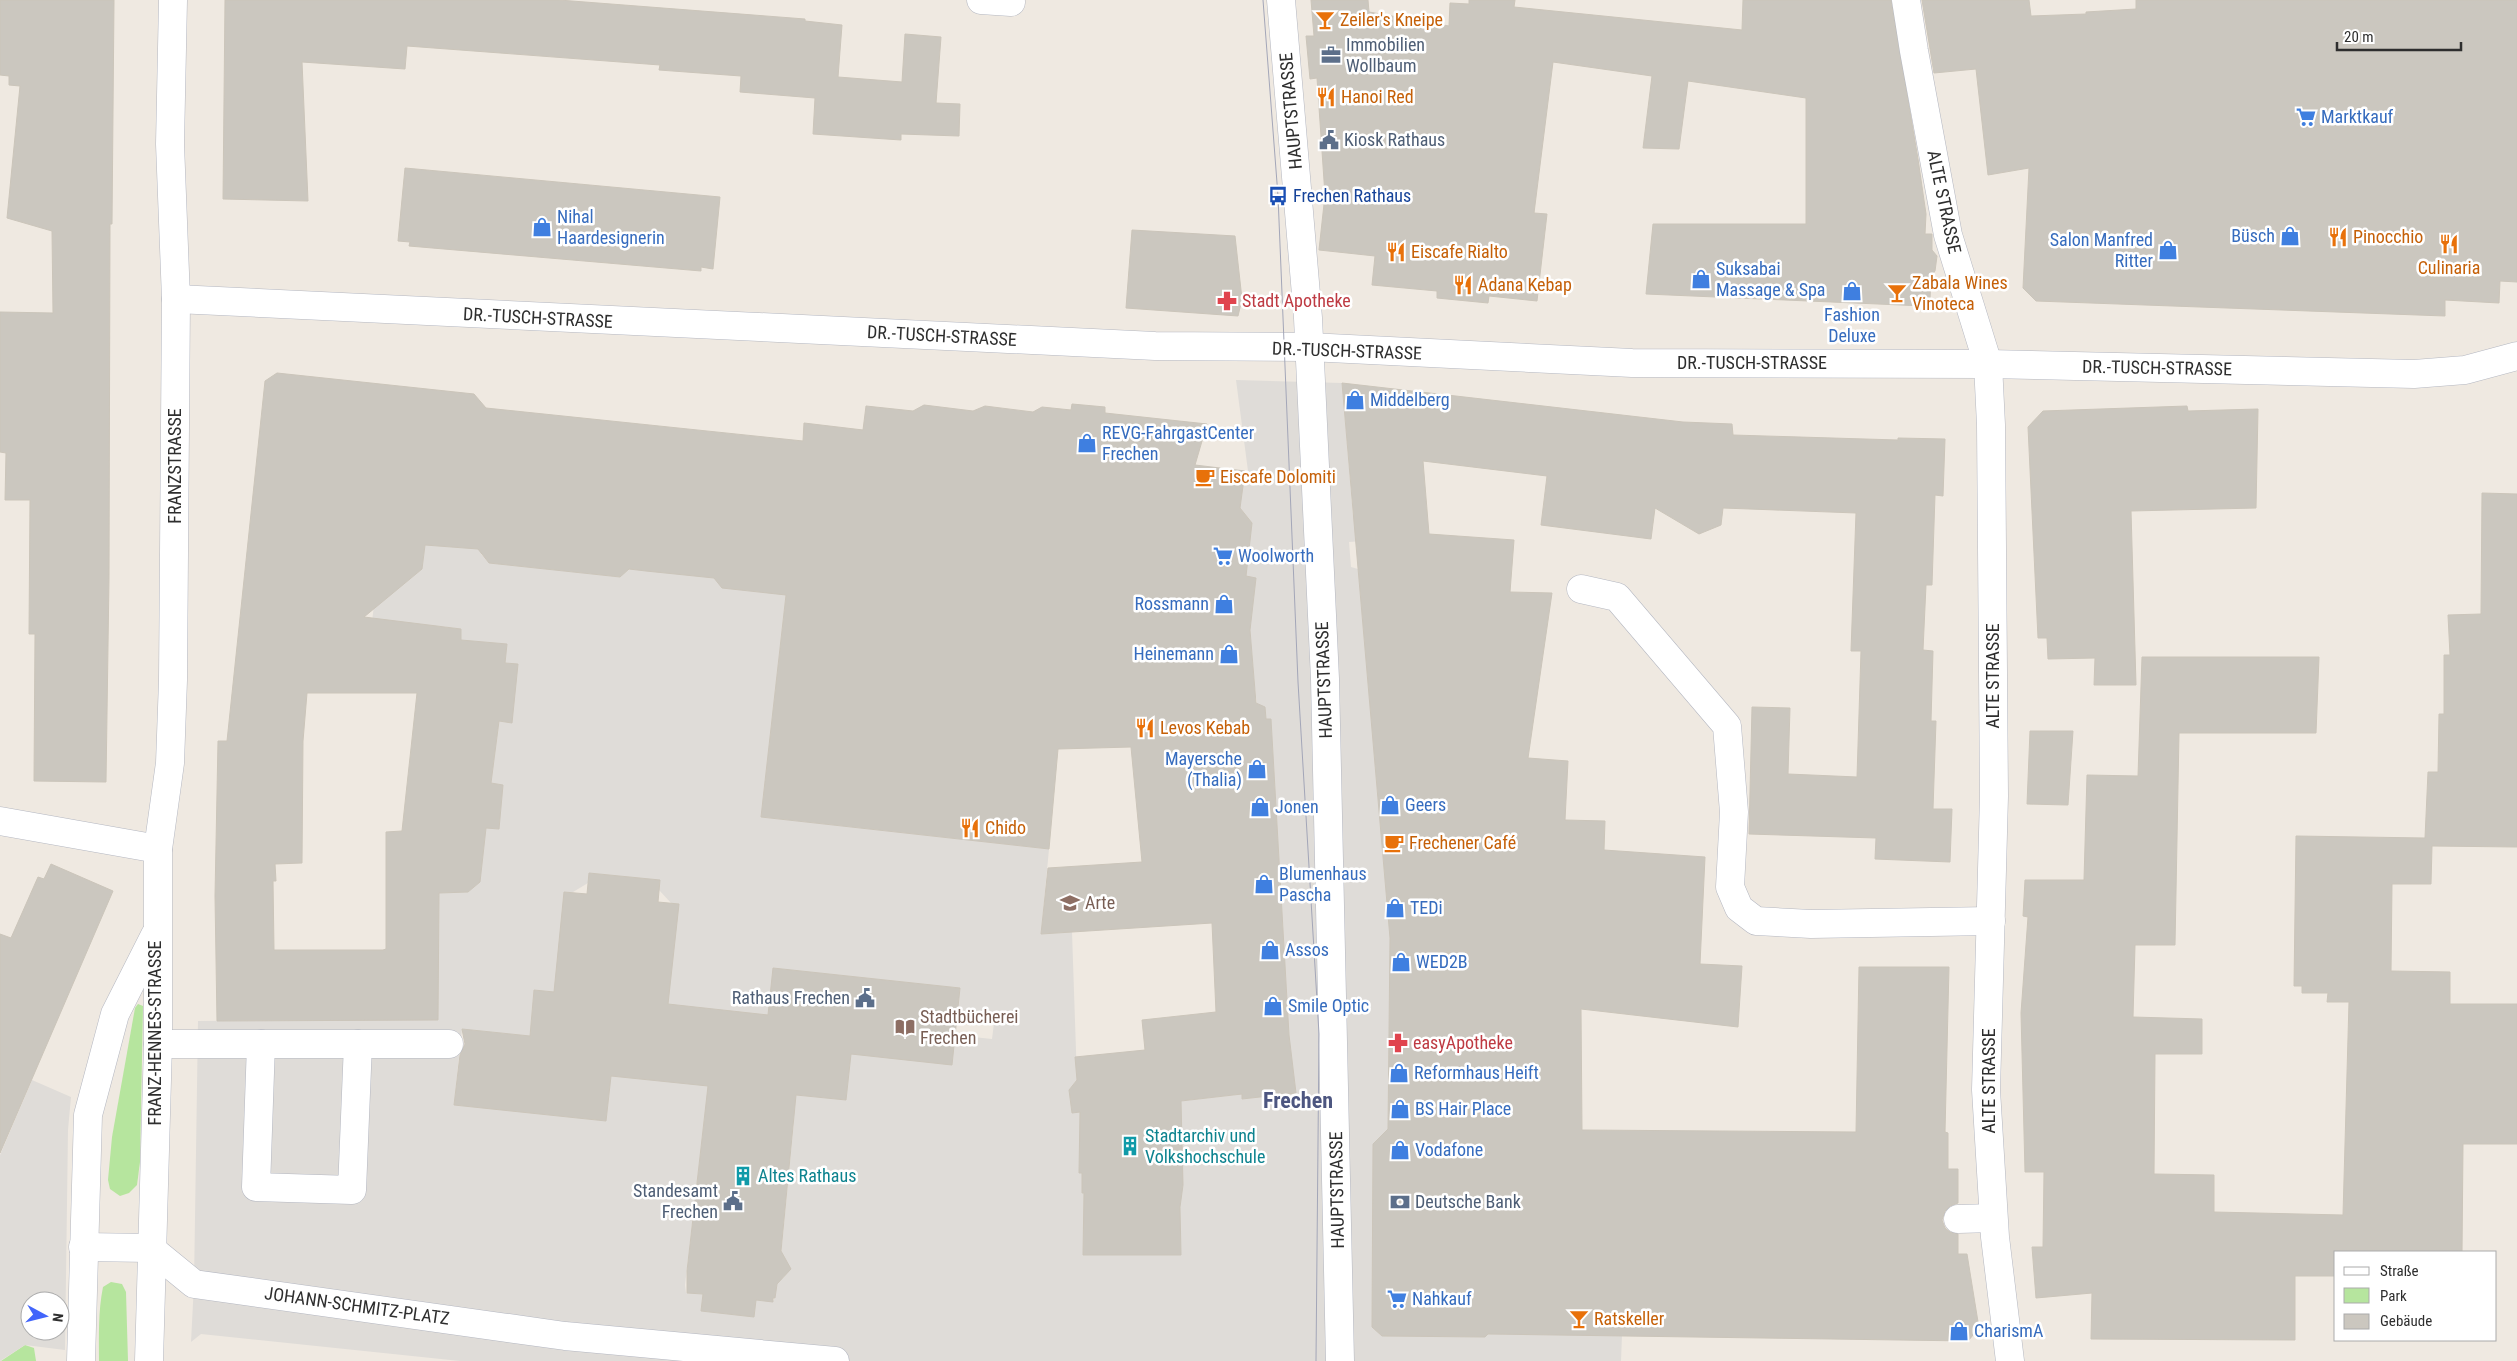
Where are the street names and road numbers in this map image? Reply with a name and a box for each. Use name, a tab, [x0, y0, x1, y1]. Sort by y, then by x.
street label: HAUPTSTRASSE	[1275, 52, 1306, 170]
street label: ALTE STRASSE	[1923, 148, 1966, 256]
street label: DR.-TUSCH-STRASSE	[463, 303, 613, 332]
street label: DR.-TUSCH-STRASSE	[867, 321, 1017, 350]
street label: DR.-TUSCH-STRASSE	[1272, 337, 1422, 364]
street label: DR.-TUSCH-STRASSE	[1677, 352, 1827, 373]
street label: DR.-TUSCH-STRASSE	[2082, 356, 2232, 379]
street label: FRANZSTRASSE	[164, 408, 185, 524]
street label: HAUPTSTRASSE	[1311, 621, 1336, 739]
street label: ALTE STRASSE	[1982, 623, 2003, 729]
street label: FRANZ-HENNES-STRASSE	[144, 940, 165, 1126]
street label: ALTE STRASSE	[1978, 1028, 1999, 1134]
street label: HAUPTSTRASSE	[1325, 1131, 1348, 1249]
street label: JOHANN-SCHMITZ-PLATZ	[263, 1282, 451, 1329]

